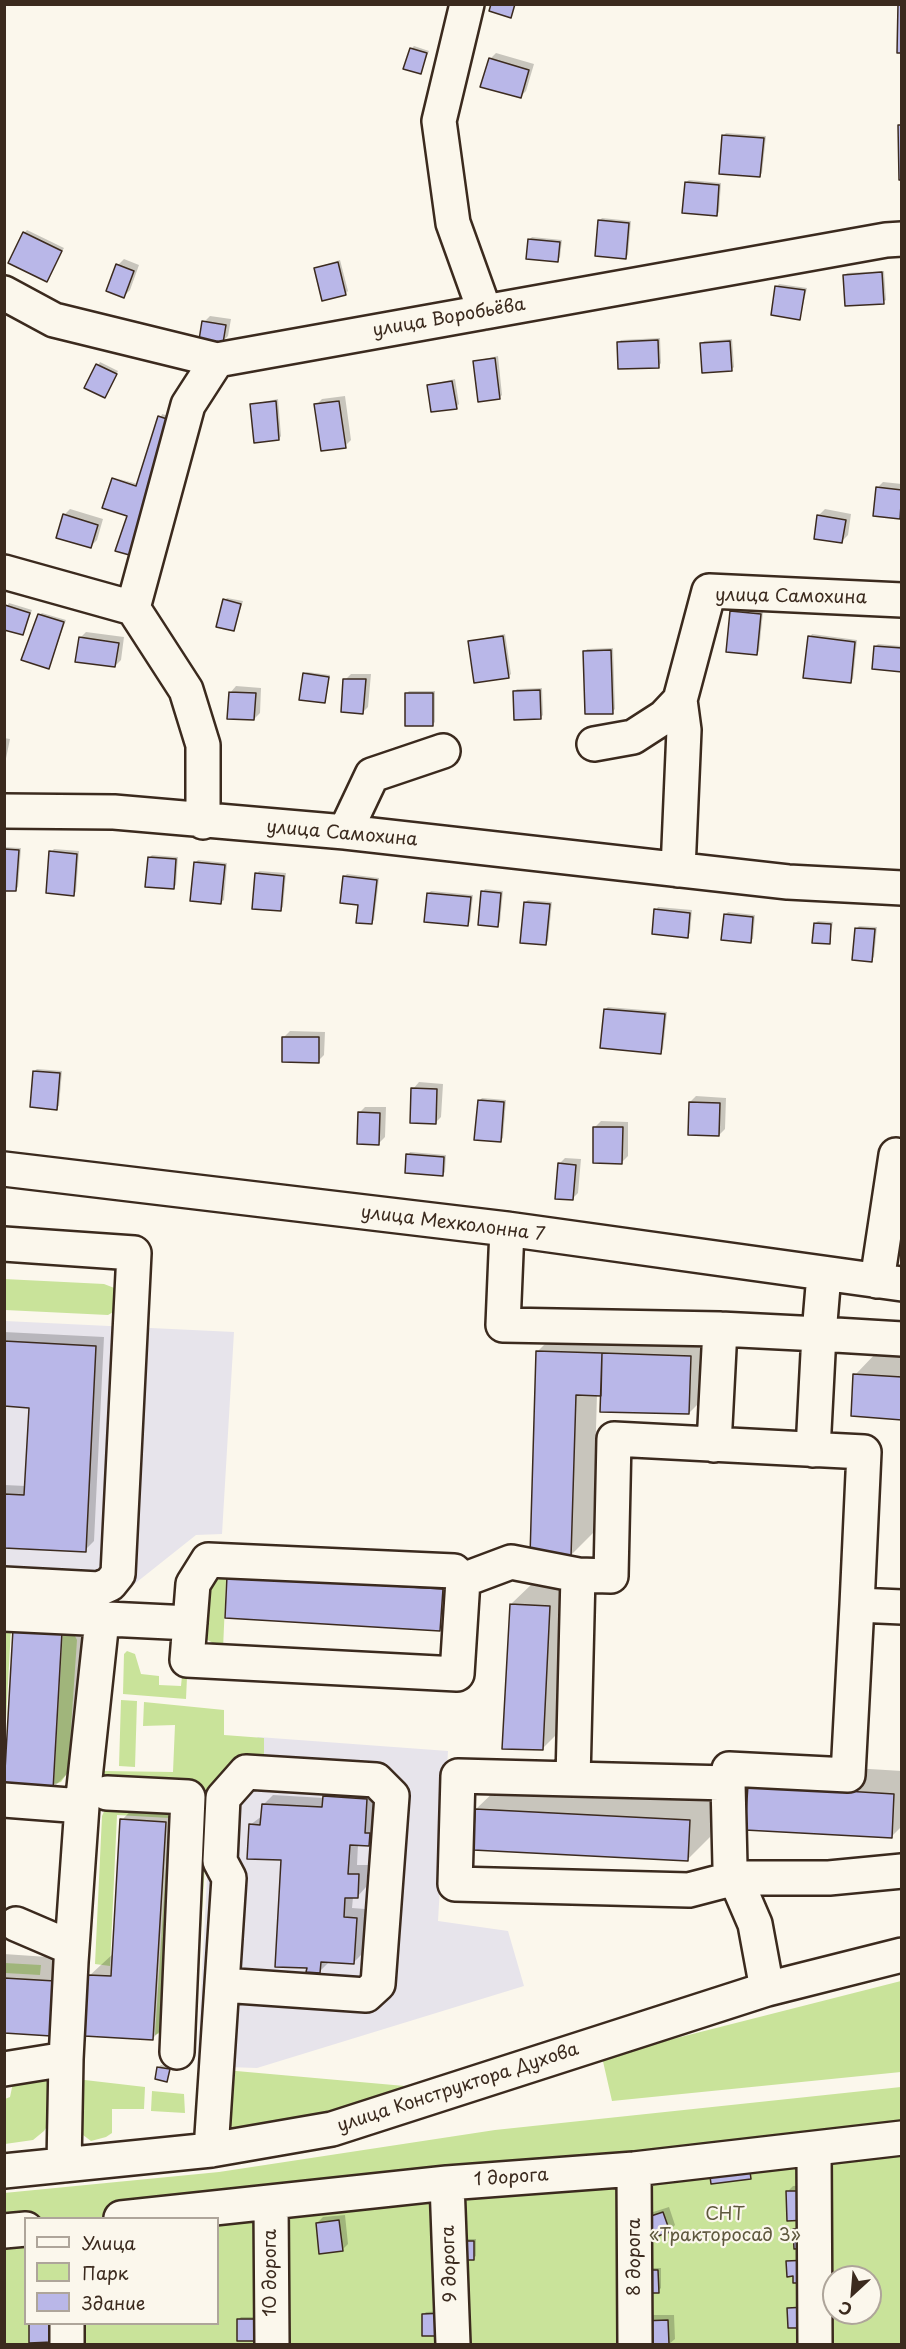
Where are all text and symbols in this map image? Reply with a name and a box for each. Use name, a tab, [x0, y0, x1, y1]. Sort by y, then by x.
street label: улица Воробьёва	[371, 294, 527, 342]
street label: улица Самохина	[715, 585, 867, 609]
street label: улица Самохина	[265, 817, 419, 851]
street label: улица Мехколонна 7	[360, 1202, 546, 1246]
street label: улица Конструктора Духова	[335, 2039, 581, 2137]
street label: 1 дорога	[473, 2165, 549, 2191]
park label: СНТ «Тракторосад 3»	[649, 2204, 801, 2246]
legend	[24, 2217, 219, 2325]
street label: 8 дорога	[624, 2218, 646, 2296]
street label: 9 дорога	[438, 2225, 462, 2303]
text: Улица	[82, 2229, 136, 2256]
street label: 10 дорога	[260, 2229, 282, 2317]
text: Парк	[82, 2259, 128, 2286]
north arrow	[822, 2265, 882, 2325]
text: Здание	[82, 2289, 145, 2316]
text: С	[834, 2296, 856, 2323]

